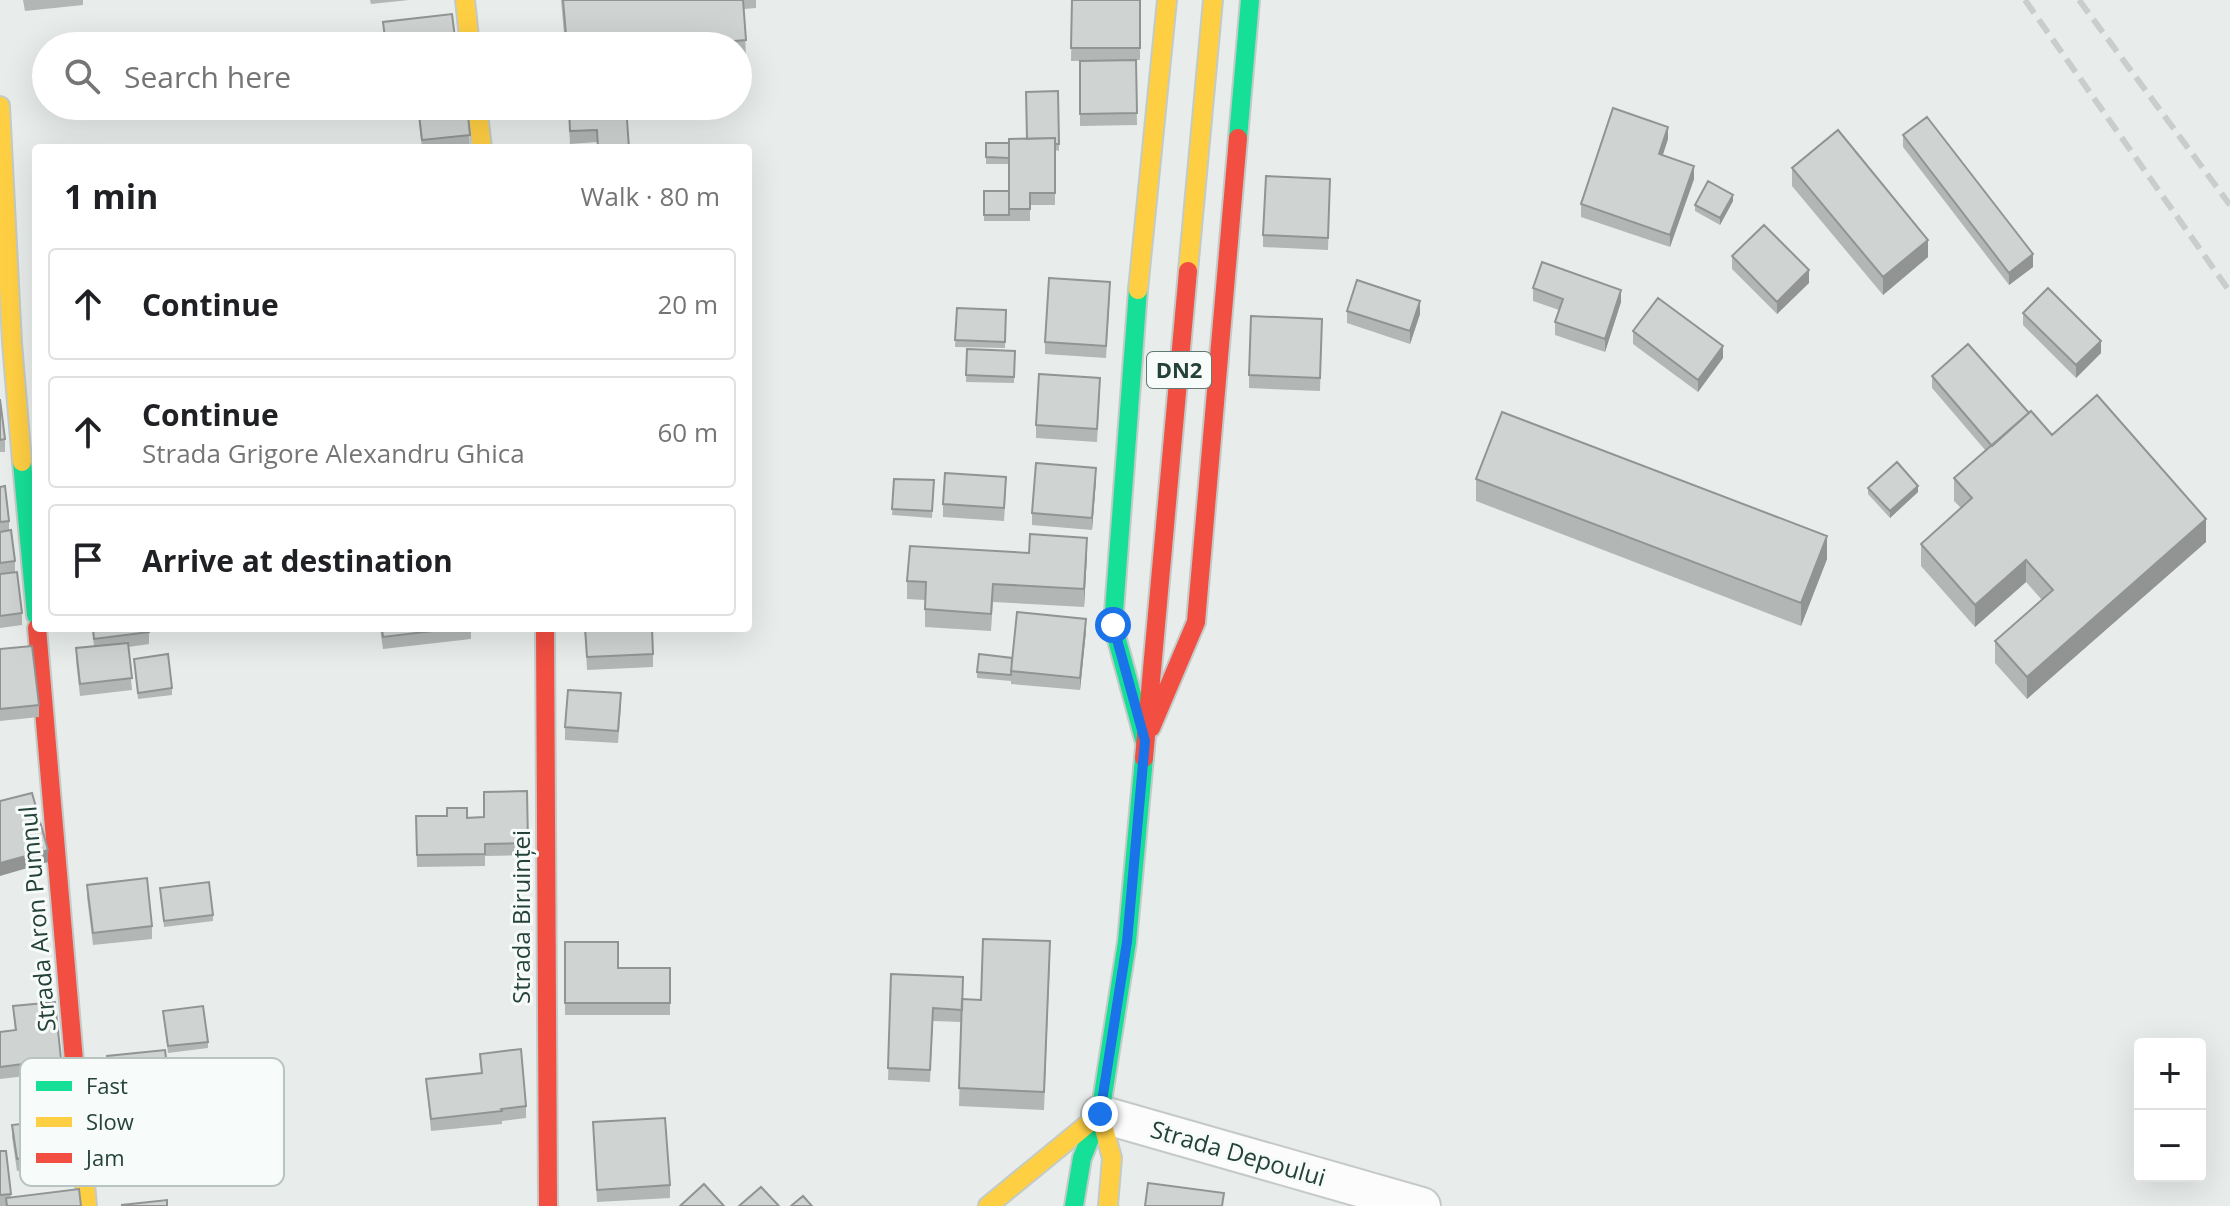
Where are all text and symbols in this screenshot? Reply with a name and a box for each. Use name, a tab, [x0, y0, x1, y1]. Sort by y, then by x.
search box	[32, 32, 752, 120]
icon: search	[60, 54, 104, 98]
text: Search here	[124, 56, 291, 97]
text: 1 min	[64, 173, 158, 219]
text: Walk · 80 m	[580, 178, 720, 214]
icon: ahead	[66, 282, 110, 326]
text: Continue	[142, 284, 279, 325]
text: 20 m	[657, 286, 718, 322]
road number: DN2	[1147, 352, 1211, 388]
text: Continue	[142, 394, 279, 435]
icon: ahead	[66, 410, 110, 454]
text: 60 m	[657, 414, 718, 450]
text: Strada Grigore Alexandru Ghica	[142, 435, 525, 471]
icon: arrive	[66, 538, 110, 582]
text: Arrive at destination	[142, 540, 453, 581]
route start	[1095, 607, 1131, 643]
street label: Strada Aron Pumnul	[10, 805, 63, 1033]
street label: Strada Biruinței	[504, 830, 537, 1004]
map controls	[2134, 1038, 2206, 1182]
button: +	[2134, 1038, 2206, 1110]
legend	[20, 1058, 284, 1186]
text: Fast	[86, 1070, 128, 1100]
route end	[1082, 1096, 1118, 1132]
text: Slow	[86, 1106, 134, 1136]
button: −	[2134, 1110, 2206, 1182]
street label: Strada Depoului	[1147, 1112, 1330, 1193]
text: Jam	[84, 1142, 125, 1172]

